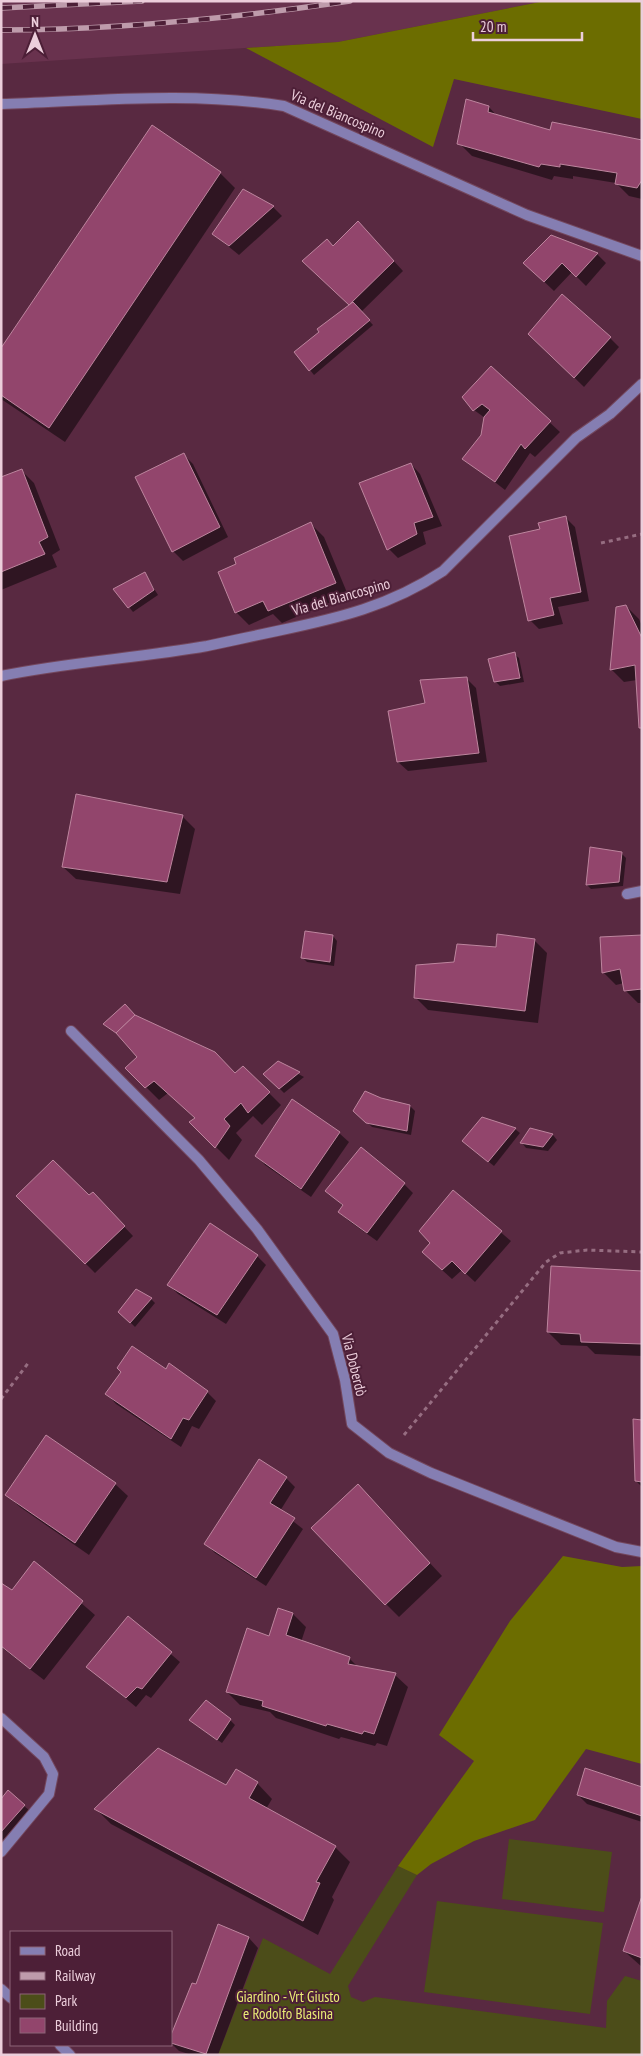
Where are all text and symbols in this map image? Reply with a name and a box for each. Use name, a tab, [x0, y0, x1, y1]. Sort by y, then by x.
north arrow	[10, 10, 60, 60]
scale bar	[473, 10, 582, 42]
text: N	[31, 13, 39, 31]
text: 20 m	[480, 17, 506, 36]
street label: Via del Biancospino	[287, 85, 388, 142]
street label: Via del Biancospino	[289, 573, 392, 620]
street label: Via Doberdò	[337, 1331, 371, 1398]
legend	[10, 1931, 172, 2046]
text: Road	[55, 1941, 81, 1960]
text: Railway	[55, 1966, 96, 1985]
park label: Giardino - Vrt Giusto e Rodolfo Blasina	[236, 1987, 340, 2023]
text: Park	[55, 1991, 77, 2010]
text: Building	[55, 2016, 98, 2035]

